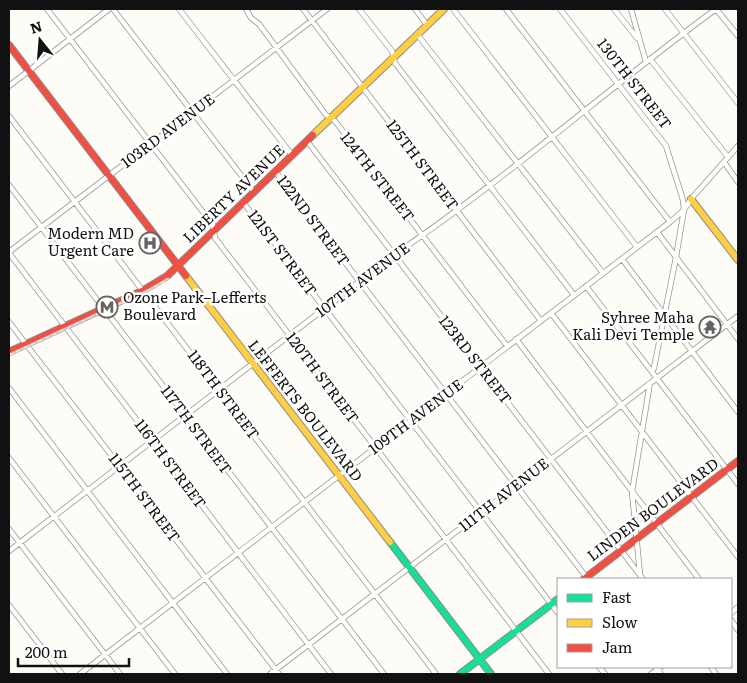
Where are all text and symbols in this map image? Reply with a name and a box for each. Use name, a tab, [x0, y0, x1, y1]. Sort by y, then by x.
north arrow	[15, 15, 65, 65]
text: N	[27, 15, 45, 38]
street label: 130TH STREET	[592, 33, 678, 133]
street label: 103RD AVENUE	[115, 87, 219, 173]
street label: 125TH STREET	[381, 114, 465, 214]
street label: 124TH STREET	[336, 126, 421, 226]
street label: LIBERTY AVENUE	[177, 138, 289, 248]
street label: 122ND STREET	[272, 170, 356, 270]
street label: 121ST STREET	[243, 204, 323, 300]
place label: Modern MD Urgent Care	[47, 221, 134, 261]
hospital icon: Modern MD Urgent Care	[138, 231, 162, 255]
street label: 107TH AVENUE	[310, 236, 414, 322]
place label: Ozone Park–Lefferts Boulevard	[123, 285, 266, 325]
metro station icon: Ozone Park–Lefferts Boulevard	[95, 295, 119, 319]
place label: Syhree Maha Kali Devi Temple	[572, 305, 695, 345]
street label: 123RD STREET	[434, 310, 518, 409]
temple icon: Syhree Maha Kali Devi Temple	[698, 315, 722, 339]
street label: 120TH STREET	[281, 326, 365, 428]
street label: LEFFERTS BOULEVARD	[243, 334, 369, 486]
street label: 118TH STREET	[183, 344, 266, 444]
street label: 109TH AVENUE	[363, 372, 467, 459]
street label: 117TH STREET	[156, 380, 238, 478]
street label: 116TH STREET	[130, 413, 213, 513]
street label: 115TH STREET	[104, 448, 187, 547]
street label: 111TH AVENUE	[453, 451, 553, 537]
street label: LINDEN BOULEVARD	[581, 452, 723, 566]
legend	[557, 578, 732, 668]
text: Fast	[602, 585, 631, 608]
text: Slow	[602, 610, 637, 633]
text: Jam	[602, 635, 633, 658]
scale bar	[18, 636, 129, 668]
text: 200 m	[25, 640, 68, 663]

